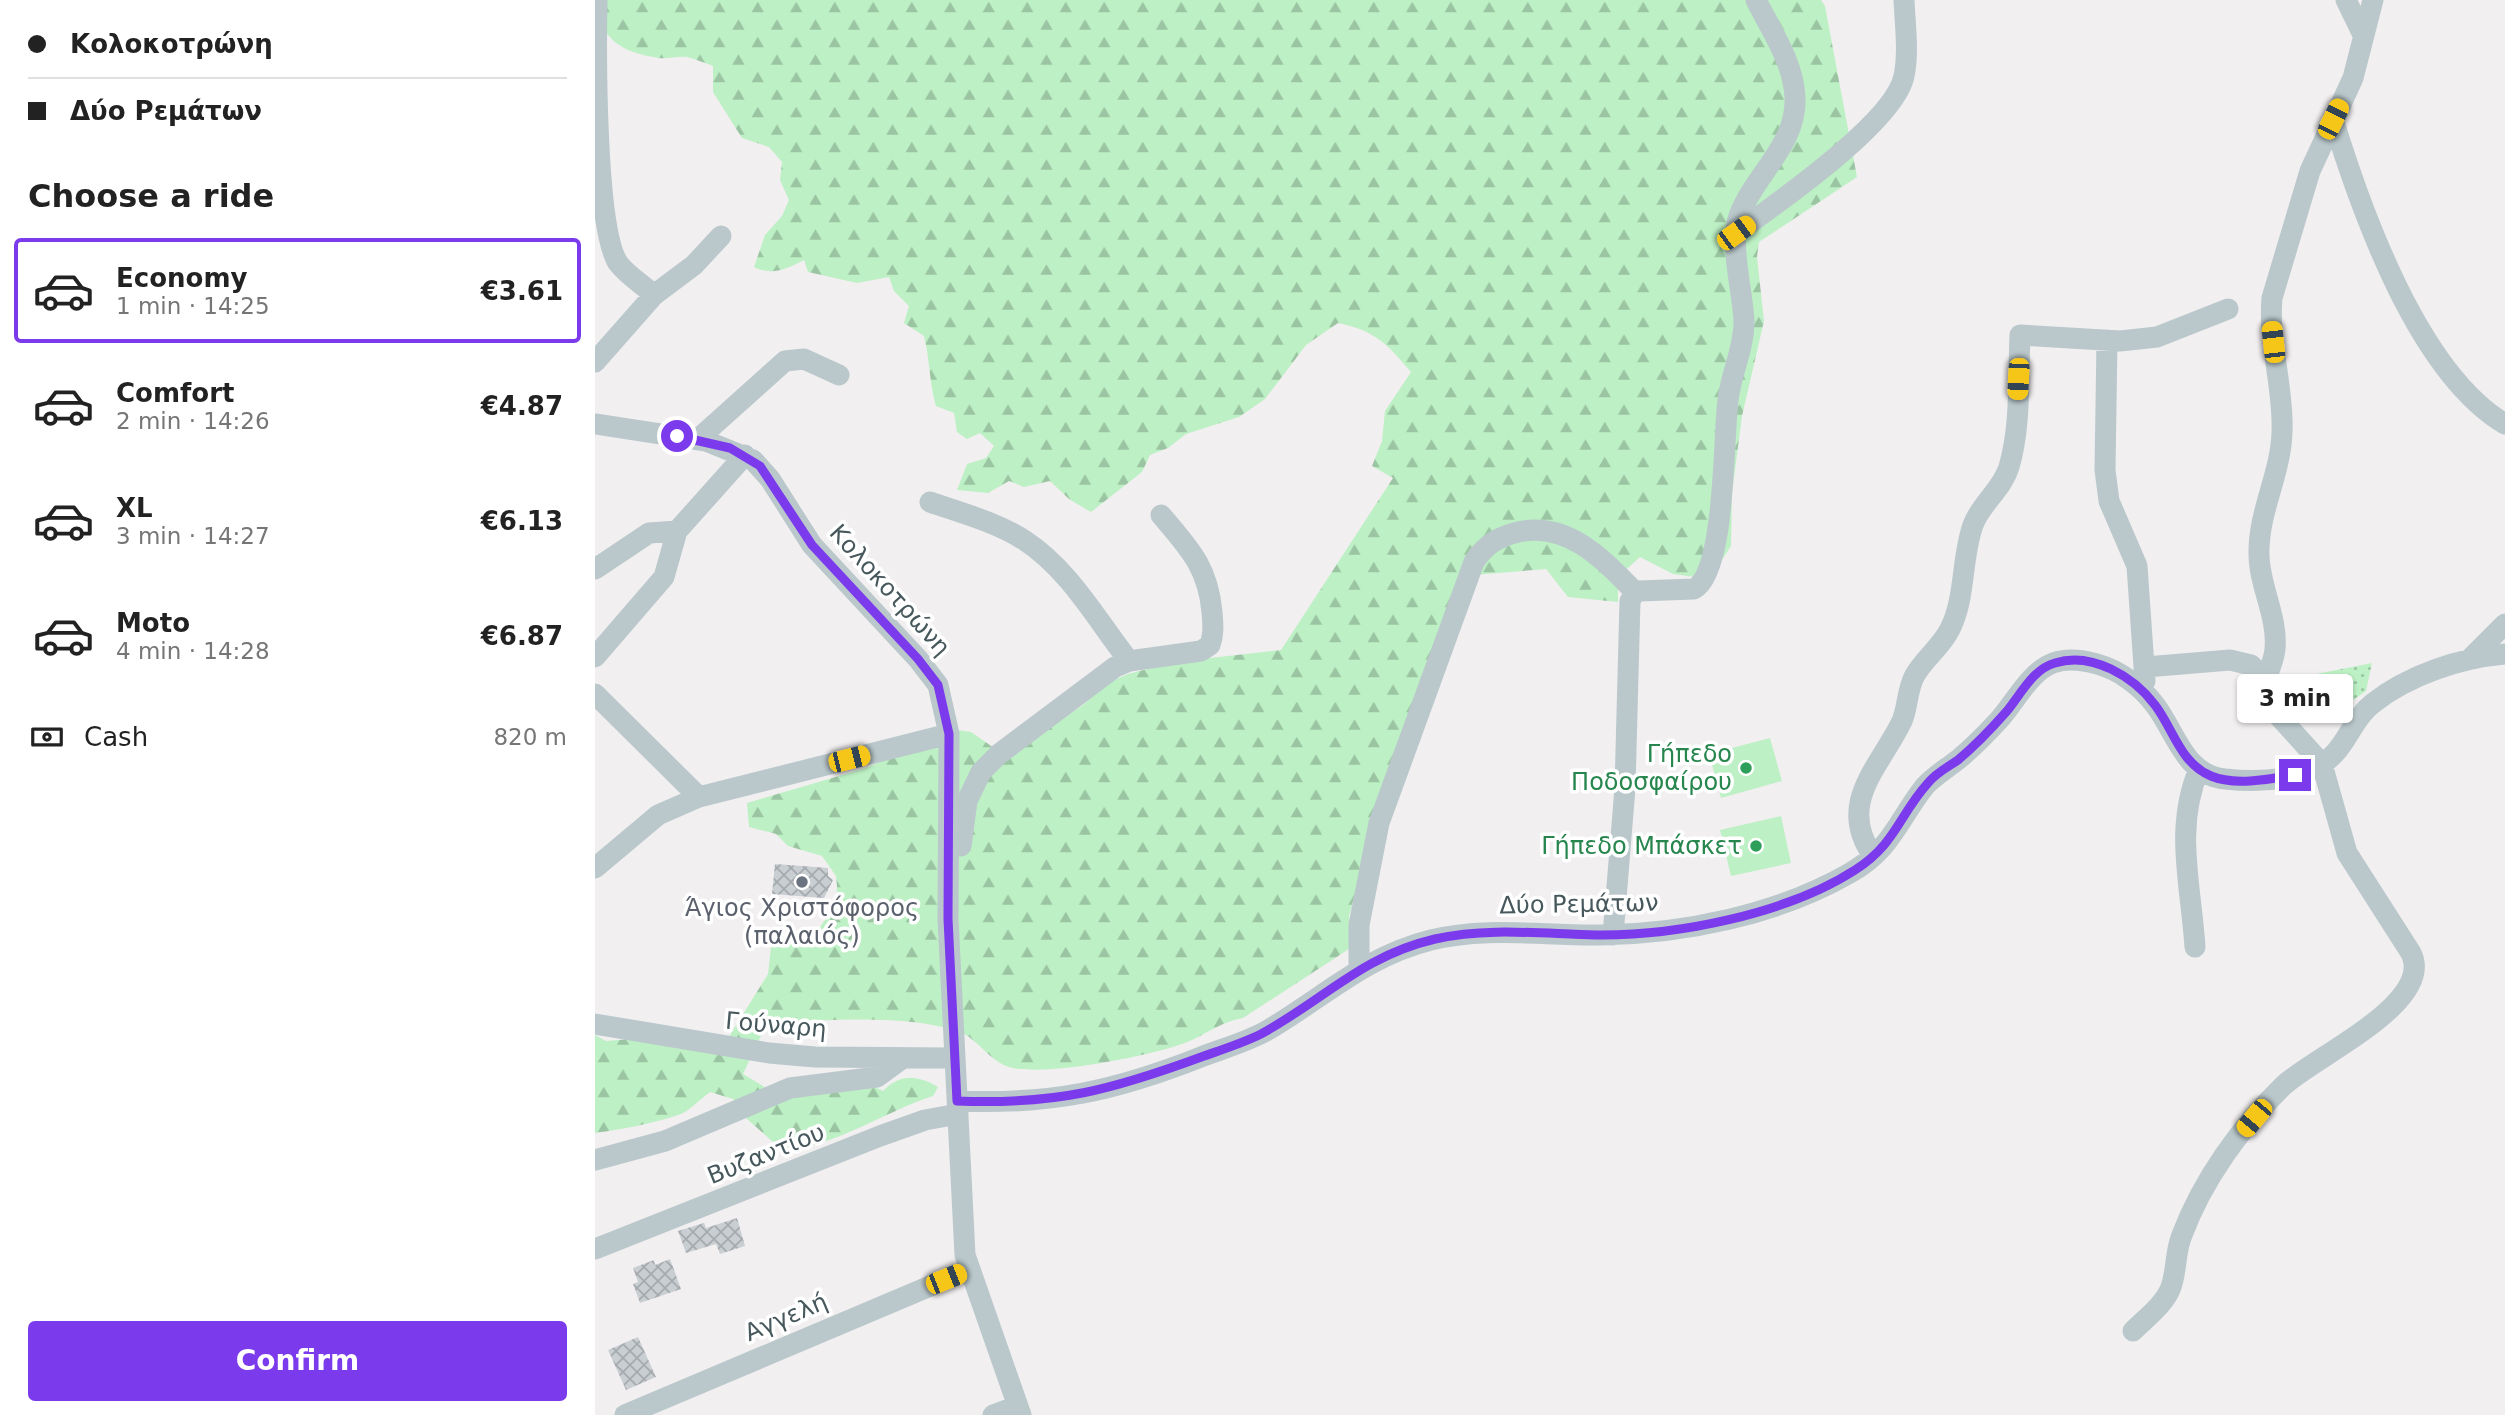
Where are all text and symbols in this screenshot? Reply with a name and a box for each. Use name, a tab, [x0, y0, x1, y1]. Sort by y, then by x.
text: Κολοκοτρώνη	[70, 29, 273, 59]
text: Δύο Ρεμάτων	[70, 96, 262, 126]
car	[2315, 96, 2352, 142]
text: Choose a ride	[28, 177, 274, 215]
car	[1713, 212, 1760, 254]
icon: car	[32, 259, 95, 322]
text: Economy	[116, 263, 247, 293]
text: €3.61	[481, 276, 563, 306]
text: 1 min · 14:25	[116, 293, 270, 319]
car	[2261, 320, 2286, 364]
car	[2007, 357, 2030, 401]
icon: car	[32, 374, 95, 437]
text: Comfort	[116, 378, 234, 408]
text: €4.87	[481, 391, 563, 421]
text: 2 min · 14:26	[116, 408, 270, 434]
route start	[661, 420, 693, 452]
icon: car	[32, 489, 95, 552]
text: XL	[116, 493, 153, 523]
text: €6.13	[481, 506, 563, 536]
street label: Κολοκοτρώνη	[824, 519, 956, 661]
text: 3 min · 14:27	[116, 523, 270, 549]
icon: car	[32, 604, 95, 667]
text: Moto	[116, 608, 190, 638]
text: €6.87	[481, 621, 563, 651]
text: 4 min · 14:28	[116, 638, 270, 664]
callout: 3 min	[2237, 674, 2353, 722]
text: 3 min	[2259, 685, 2331, 711]
icon: cash	[28, 718, 66, 756]
text: Cash	[84, 722, 148, 752]
text: 820 m	[493, 724, 567, 750]
place label: Γήπεδο Ποδοσφαίρου	[1571, 740, 1732, 796]
car	[827, 744, 872, 774]
route end	[2279, 759, 2311, 791]
marker: Γήπεδο Ποδοσφαίρου	[1738, 760, 1754, 776]
place label: Γήπεδο Μπάσκετ	[1541, 832, 1742, 860]
marker: Γήπεδο Μπάσκετ	[1748, 838, 1764, 854]
marker: Άγιος Χριστόφορος (παλαιός)	[794, 874, 810, 890]
street label: Δύο Ρεμάτων	[1499, 889, 1659, 919]
place label: Άγιος Χριστόφορος (παλαιός)	[685, 894, 919, 950]
street label: Γούναρη	[724, 1007, 828, 1043]
car	[2233, 1095, 2276, 1141]
street label: Βυζαντίου	[703, 1118, 829, 1190]
car	[923, 1261, 970, 1297]
street label: Αγγελή	[740, 1287, 832, 1347]
button: Confirm	[28, 1321, 567, 1401]

